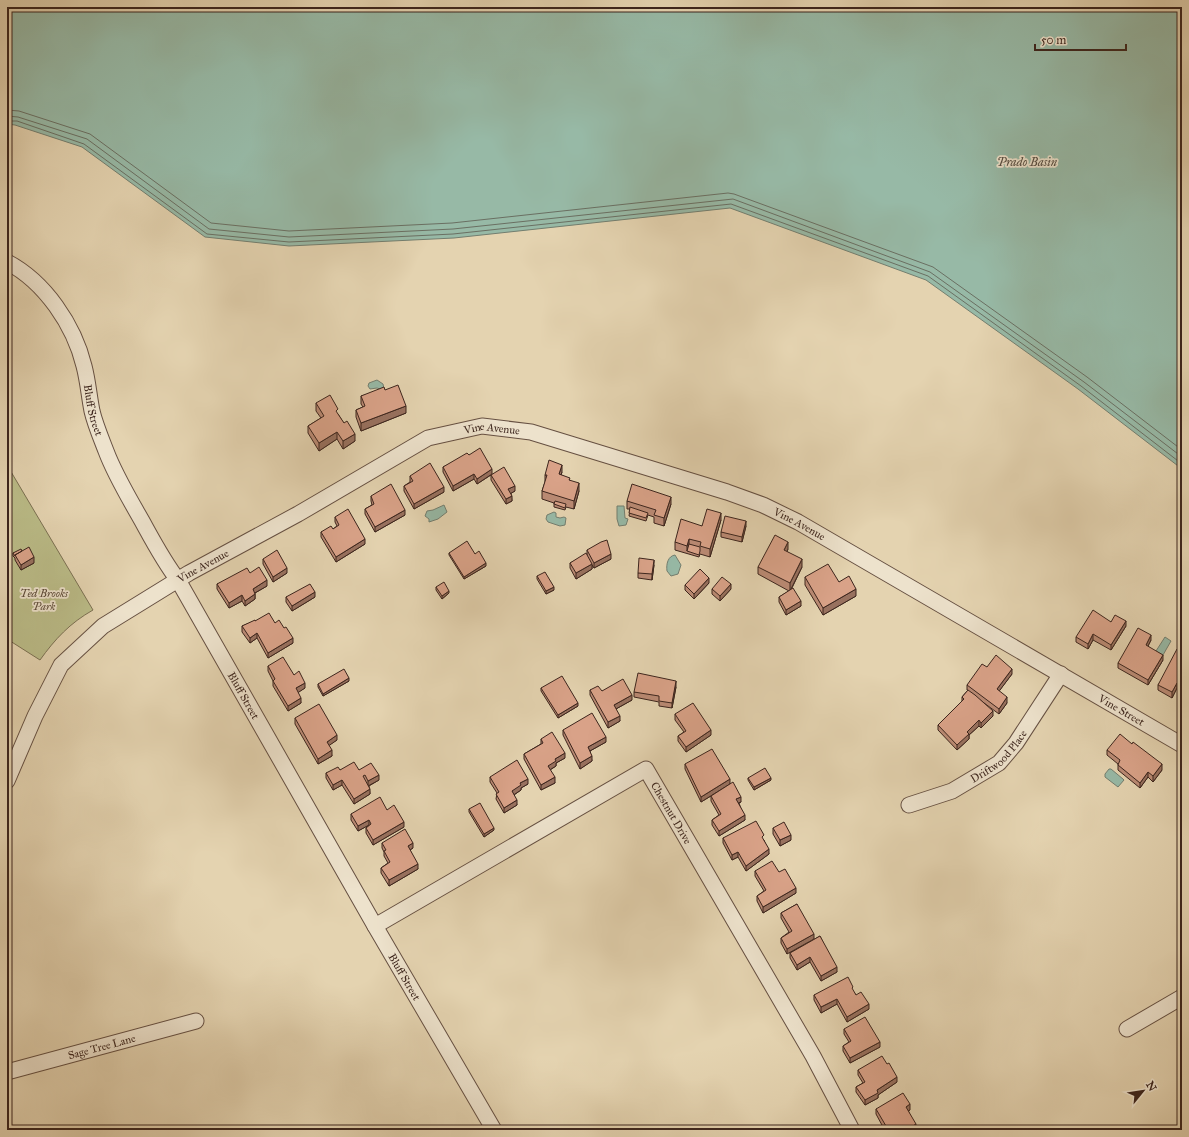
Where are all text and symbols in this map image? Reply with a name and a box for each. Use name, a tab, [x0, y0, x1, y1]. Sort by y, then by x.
scale bar	[1035, 26, 1126, 52]
text: 50 m	[1041, 33, 1066, 47]
water label: Prado Basin	[997, 155, 1058, 169]
street label: Bluff Street	[81, 384, 106, 438]
street label: Vine Avenue	[462, 420, 521, 438]
street label: Vine Avenue	[771, 505, 828, 544]
street label: Vine Avenue	[174, 547, 231, 586]
park label: Ted Brooks Park	[20, 587, 69, 613]
street label: Bluff Street	[225, 670, 262, 722]
street label: Vine Street	[1095, 691, 1147, 729]
street label: Driftwood Place	[968, 727, 1030, 786]
street label: Chestnut Drive	[648, 780, 694, 847]
street label: Bluff Street	[385, 951, 423, 1003]
street label: Sage Tree Lane	[67, 1032, 137, 1062]
north arrow	[1123, 1071, 1163, 1111]
text: N	[1143, 1079, 1160, 1094]

